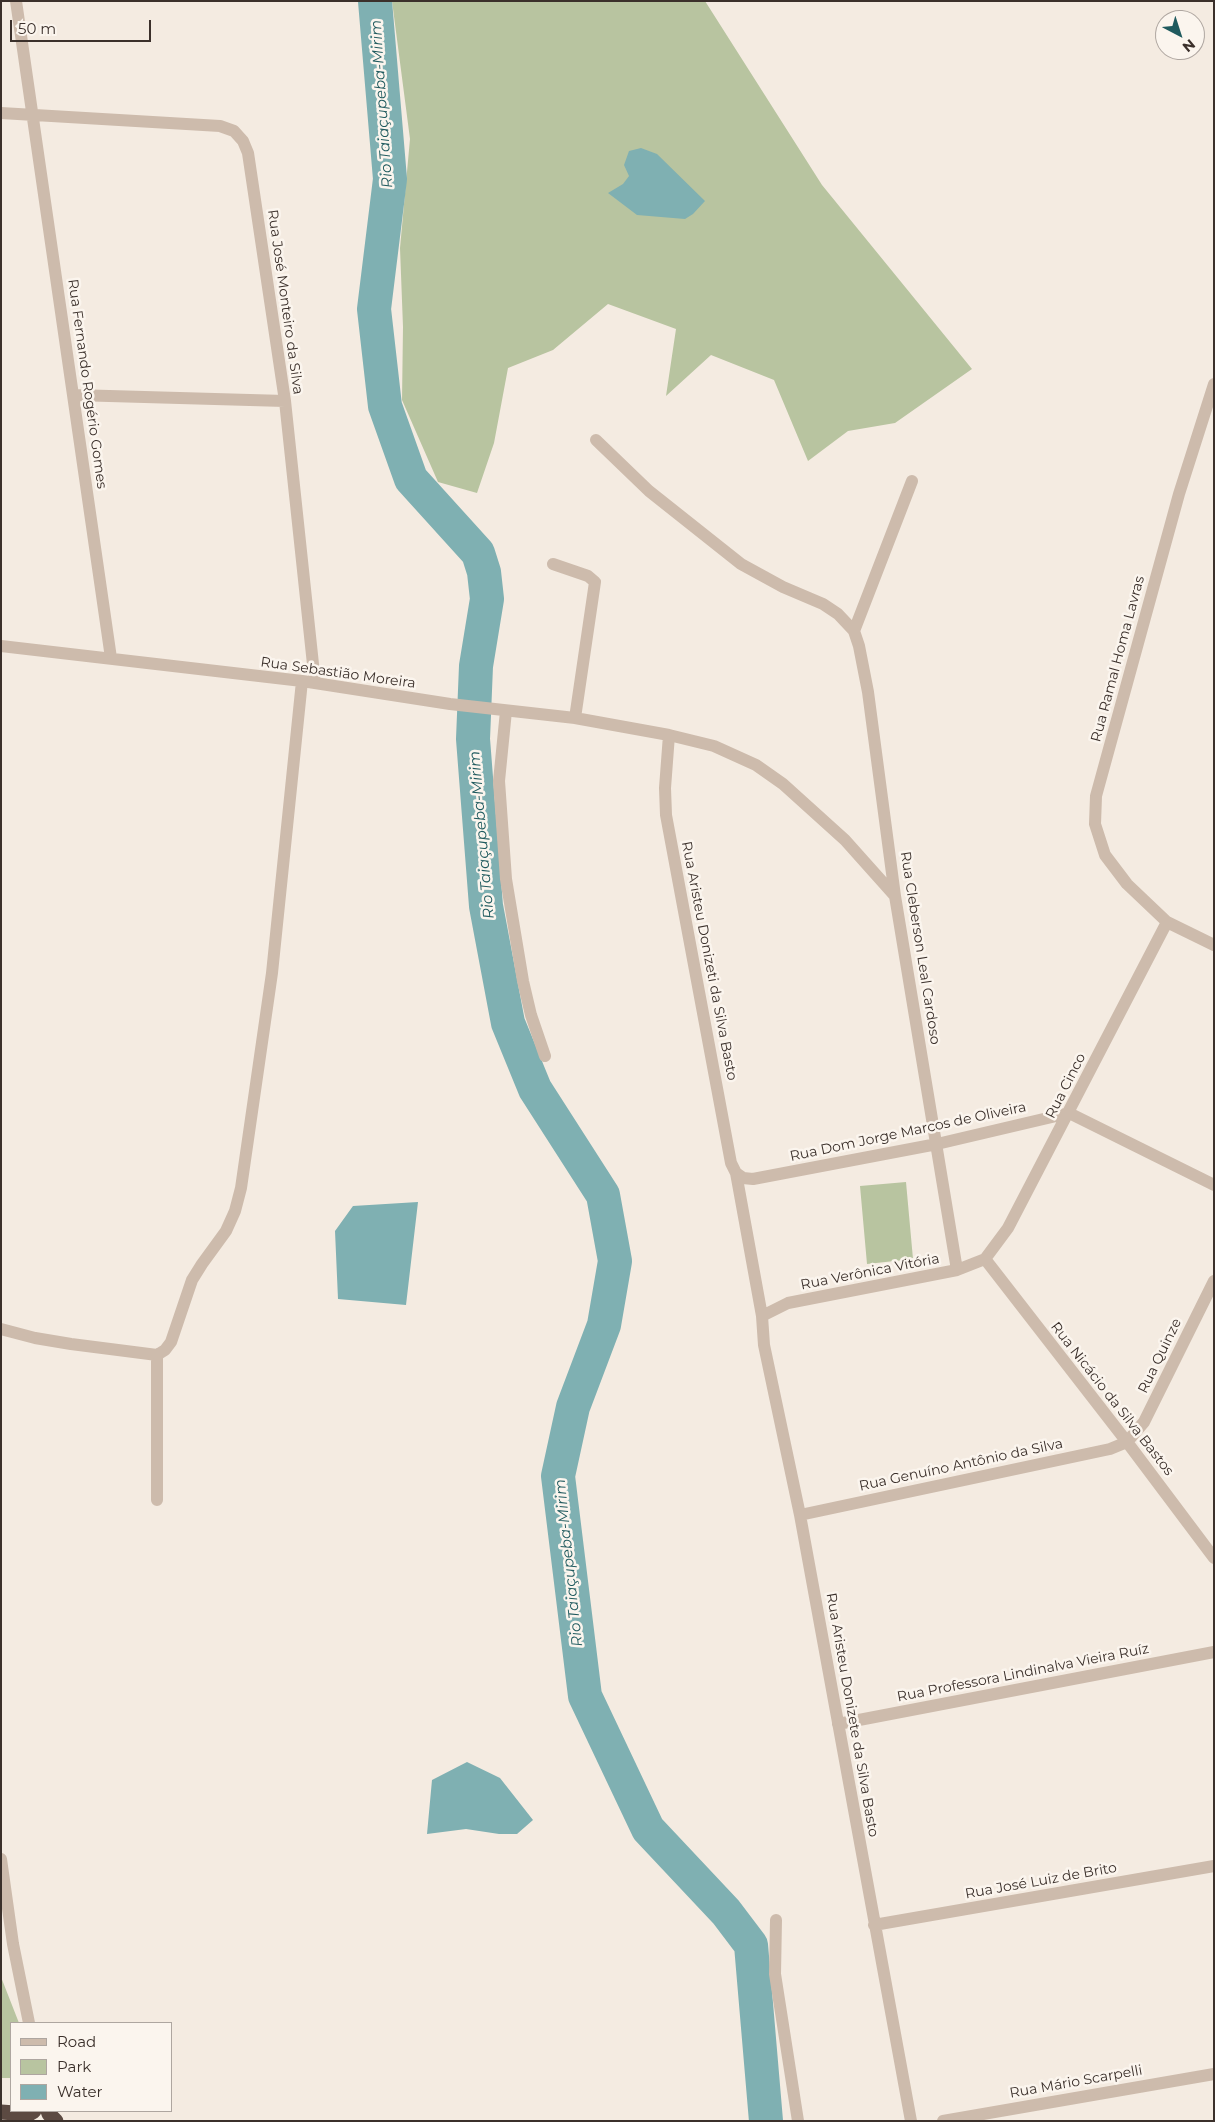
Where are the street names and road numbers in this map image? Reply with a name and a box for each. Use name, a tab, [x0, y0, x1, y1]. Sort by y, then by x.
street label: Rua José Monteiro da Silva	[264, 208, 306, 396]
street label: Rua Fernando Rogério Gomes	[64, 278, 110, 490]
street label: Rua Ramal Homa Lavras	[1088, 574, 1148, 744]
street label: Rua Sebastião Moreira	[259, 654, 417, 692]
street label: Rua Aristeu Donizeti da Silva Basto	[678, 840, 740, 1082]
street label: Rua Cleberson Leal Cardoso	[896, 850, 944, 1046]
street label: Rua Cinco	[1042, 1050, 1090, 1122]
street label: Rua Dom Jorge Marcos de Oliveira	[788, 1099, 1028, 1165]
street label: Rua Verônica Vitória	[799, 1250, 941, 1294]
street label: Rua Quinze	[1135, 1316, 1185, 1396]
street label: Rua Nicácio da Silva Bastos	[1047, 1319, 1177, 1479]
street label: Rua Genuíno Antônio da Silva	[858, 1435, 1064, 1495]
street label: Rua Aristeu Donizete da Silva Basto	[822, 1592, 882, 1838]
street label: Rua Professora Lindinalva Vieira Ruíz	[896, 1640, 1150, 1706]
street label: Rua José Luiz de Brito	[964, 1859, 1118, 1903]
street label: Rua Mário Scarpelli	[1008, 2062, 1144, 2102]

